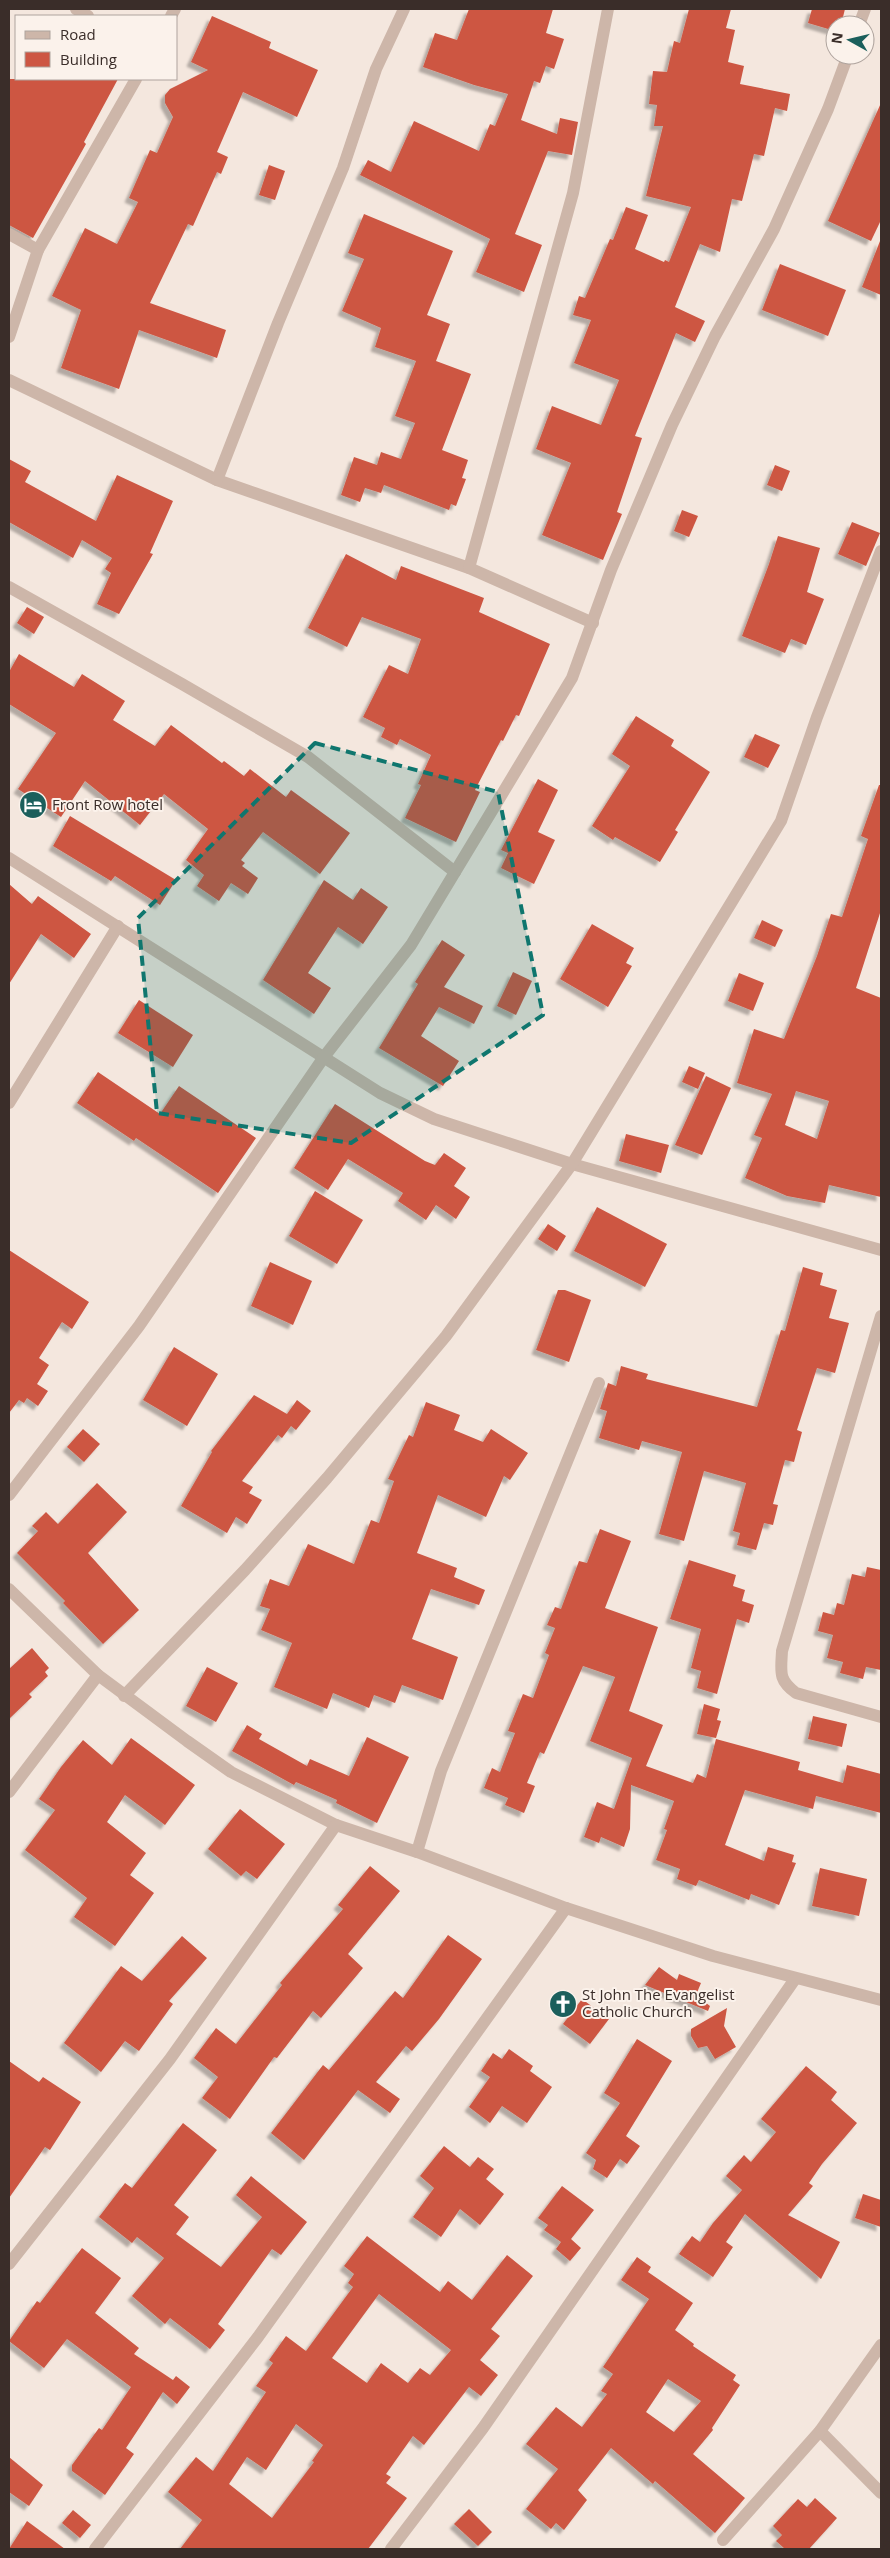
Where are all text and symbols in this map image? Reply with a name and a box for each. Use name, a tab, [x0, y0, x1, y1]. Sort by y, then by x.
legend	[15, 15, 178, 80]
north arrow	[825, 15, 875, 65]
text: Road	[60, 24, 96, 44]
text: N	[826, 31, 847, 45]
text: Building	[60, 49, 117, 69]
hotel icon: Front Row hotel	[18, 790, 48, 820]
place label: Front Row hotel	[52, 794, 163, 814]
place label: St John The Evangelist Catholic Church	[582, 1984, 735, 2021]
church icon: St John The Evangelist Catholic Church	[548, 1989, 578, 2019]

